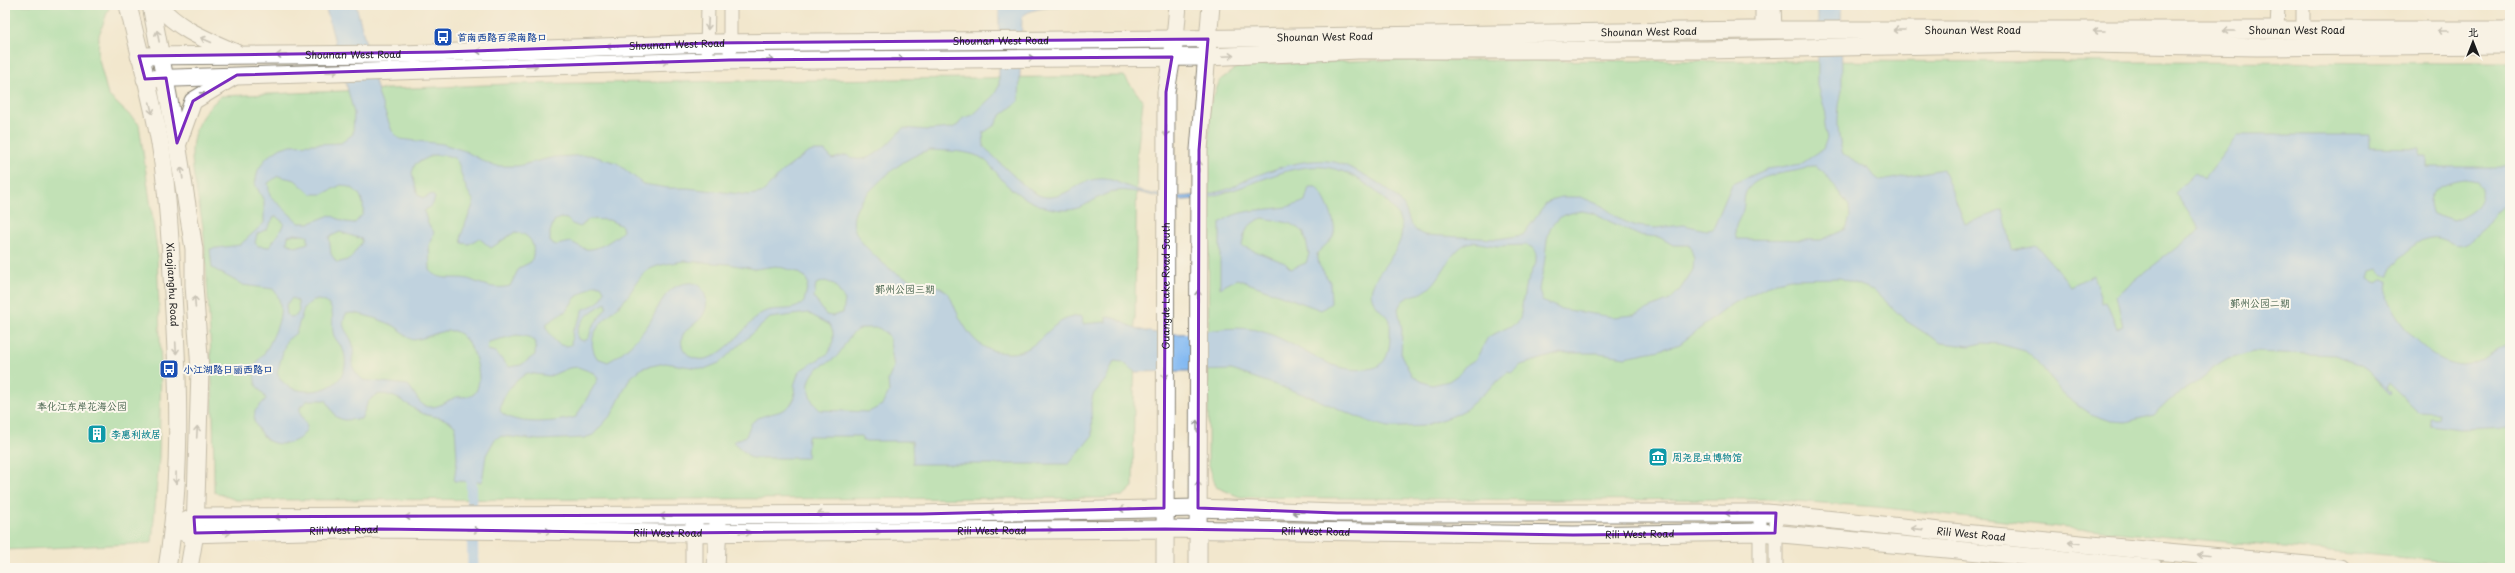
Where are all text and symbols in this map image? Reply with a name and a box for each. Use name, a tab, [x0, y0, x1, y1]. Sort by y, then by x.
one-way arrow	[704, 17, 711, 30]
street label: Shounan West Road	[1924, 22, 2021, 37]
street label: Shounan West Road	[2248, 22, 2345, 37]
north arrow	[2453, 22, 2493, 62]
street label: Shounan West Road	[1600, 23, 1697, 39]
text: 北	[2468, 23, 2479, 40]
bus stop icon: 首南西路百梁南路口	[432, 26, 454, 48]
one-way arrow	[1893, 26, 1906, 34]
one-way arrow	[2093, 27, 2106, 35]
one-way arrow	[2223, 27, 2236, 35]
one-way arrow	[2437, 27, 2450, 35]
street label: Shounan West Road	[1276, 28, 1373, 44]
place label: 首南西路百梁南路口	[457, 29, 547, 44]
one-way arrow	[153, 30, 161, 43]
street label: Shounan West Road	[952, 32, 1049, 48]
one-way arrow	[200, 35, 212, 43]
street label: Shounan West Road	[628, 35, 725, 53]
one-way arrow	[606, 42, 619, 50]
street label: Shounan West Road	[305, 46, 402, 62]
one-way arrow	[476, 47, 489, 55]
one-way arrow	[276, 51, 289, 59]
one-way arrow	[1221, 52, 1234, 59]
one-way arrow	[1021, 54, 1034, 62]
one-way arrow	[891, 55, 904, 63]
one-way arrow	[761, 56, 774, 64]
one-way arrow	[655, 58, 668, 66]
one-way arrow	[525, 62, 538, 70]
one-way arrow	[325, 68, 338, 76]
one-way arrow	[194, 92, 205, 100]
one-way arrow	[148, 101, 156, 114]
one-way arrow	[1162, 124, 1170, 137]
one-way arrow	[1195, 160, 1203, 173]
one-way arrow	[178, 167, 185, 180]
street label: Guangde Lake Road South	[1157, 222, 1173, 350]
street label: Xiaojianghu Road	[163, 242, 183, 327]
park label: 鄞州公园三期	[875, 281, 935, 296]
one-way arrow	[1194, 290, 1202, 303]
park label: 鄞州公园二期	[2230, 295, 2290, 310]
one-way arrow	[192, 296, 199, 309]
one-way arrow	[172, 341, 180, 354]
bus stop icon: 小江湖路日丽西路口	[158, 358, 180, 380]
place label: 小江湖路日丽西路口	[183, 361, 273, 376]
one-way arrow	[1161, 366, 1169, 379]
park label: 奉化江东岸花海公园	[37, 398, 127, 413]
one-way arrow	[1193, 420, 1201, 433]
building icon: 李惠利故居	[86, 423, 108, 445]
place label: 李惠利故居	[111, 426, 161, 441]
one-way arrow	[193, 426, 201, 439]
museum icon: 周尧昆虫博物馆	[1647, 446, 1669, 468]
place label: 周尧昆虫博物馆	[1672, 449, 1742, 464]
one-way arrow	[172, 471, 180, 484]
one-way arrow	[1194, 481, 1202, 494]
one-way arrow	[1119, 505, 1132, 513]
one-way arrow	[989, 508, 1002, 516]
one-way arrow	[1292, 508, 1305, 515]
one-way arrow	[1725, 509, 1738, 517]
one-way arrow	[817, 510, 830, 518]
one-way arrow	[660, 512, 673, 520]
one-way arrow	[275, 513, 288, 521]
one-way arrow	[405, 513, 418, 520]
street label: Rili West Road	[309, 521, 379, 538]
street label: Rili West Road	[957, 522, 1027, 538]
street label: Rili West Road	[1281, 523, 1351, 539]
street label: Rili West Road	[1936, 523, 2007, 544]
street label: Rili West Road	[633, 525, 703, 540]
street label: Rili West Road	[1605, 525, 1675, 541]
one-way arrow	[1910, 525, 1923, 532]
one-way arrow	[466, 526, 479, 534]
one-way arrow	[1040, 526, 1053, 534]
one-way arrow	[538, 527, 551, 535]
one-way arrow	[868, 528, 881, 536]
one-way arrow	[218, 529, 231, 536]
one-way arrow	[738, 529, 751, 537]
one-way arrow	[2068, 540, 2081, 547]
one-way arrow	[2197, 551, 2210, 559]

